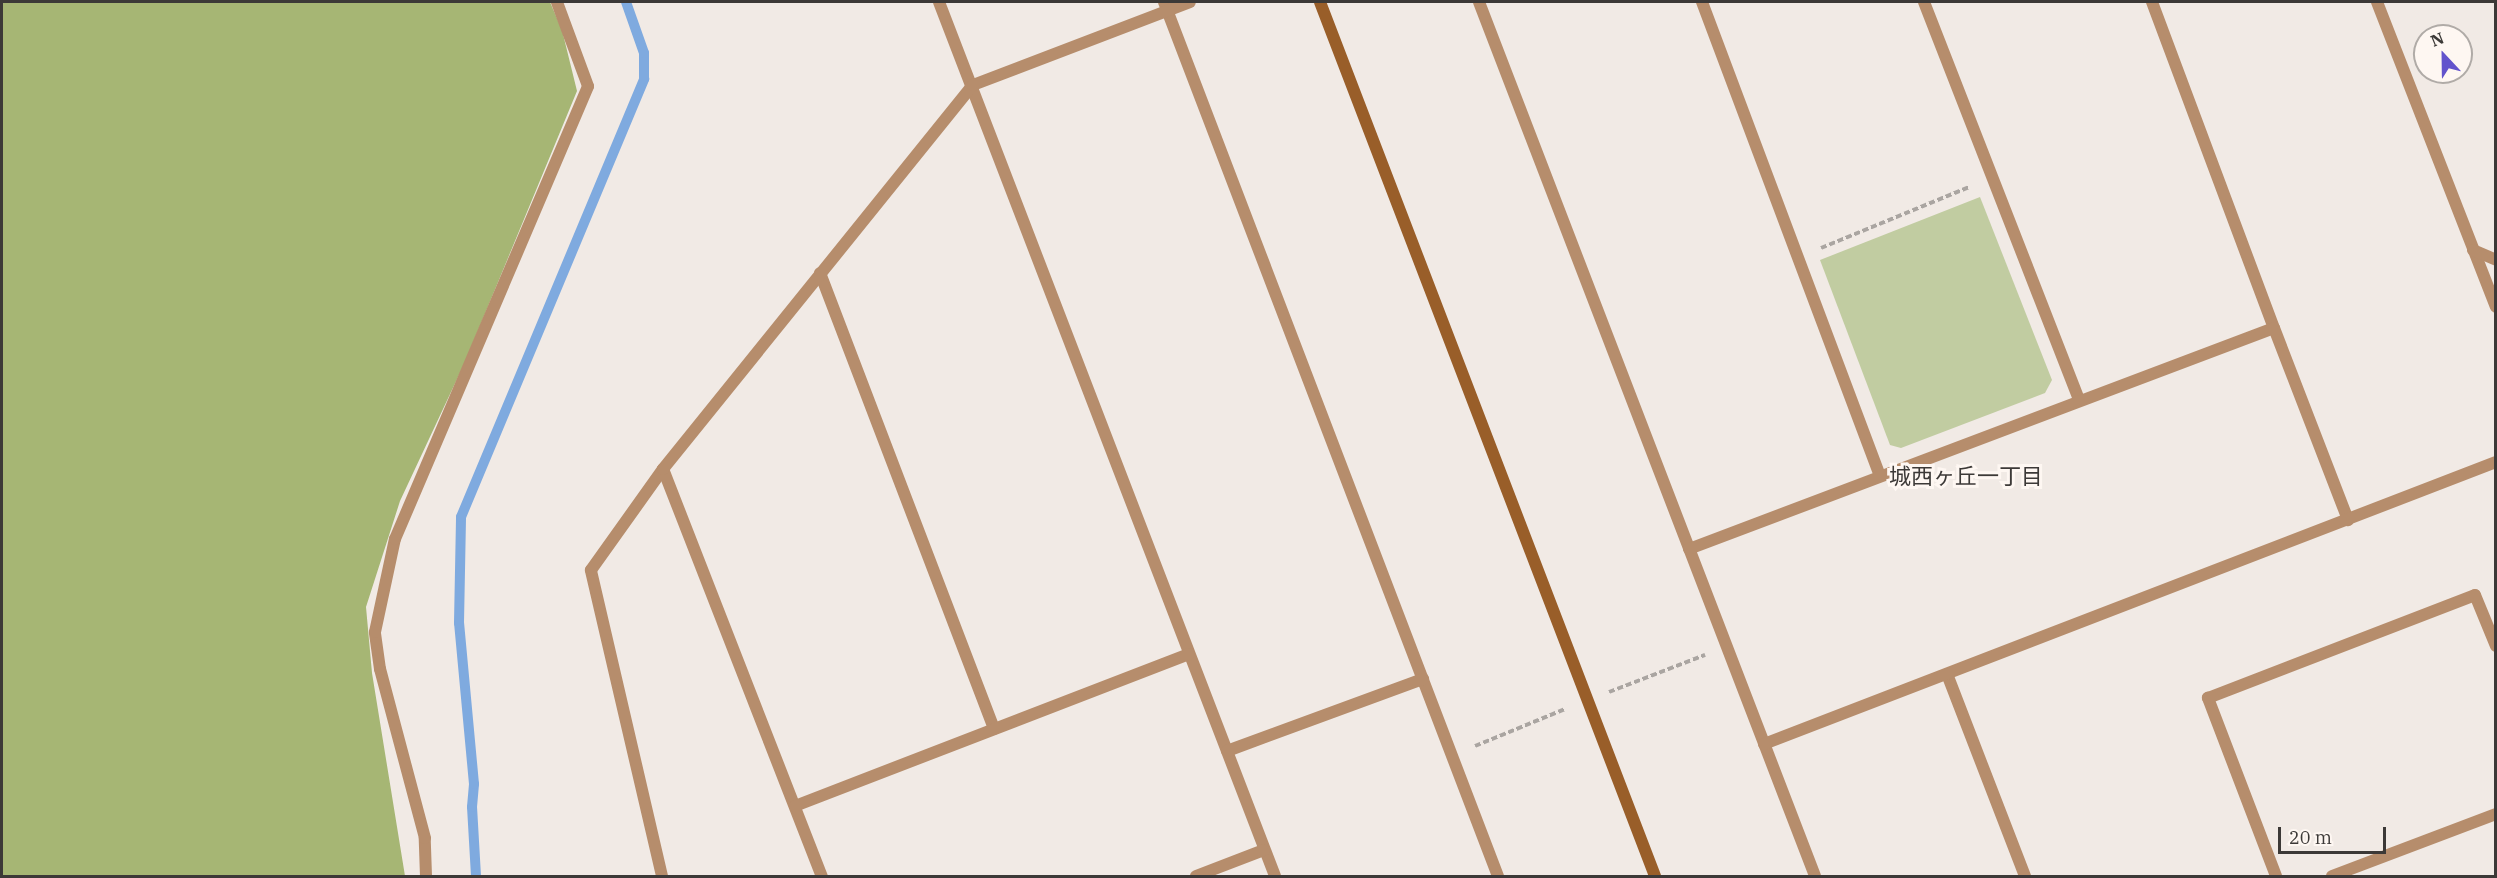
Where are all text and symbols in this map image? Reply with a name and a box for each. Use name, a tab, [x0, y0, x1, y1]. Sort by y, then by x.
north arrow	[2413, 24, 2473, 84]
text: N	[2427, 28, 2447, 51]
district label: 城西ヶ丘一丁目	[1889, 463, 2043, 489]
scale bar	[2281, 815, 2389, 853]
text: 20 m	[2289, 826, 2332, 849]

